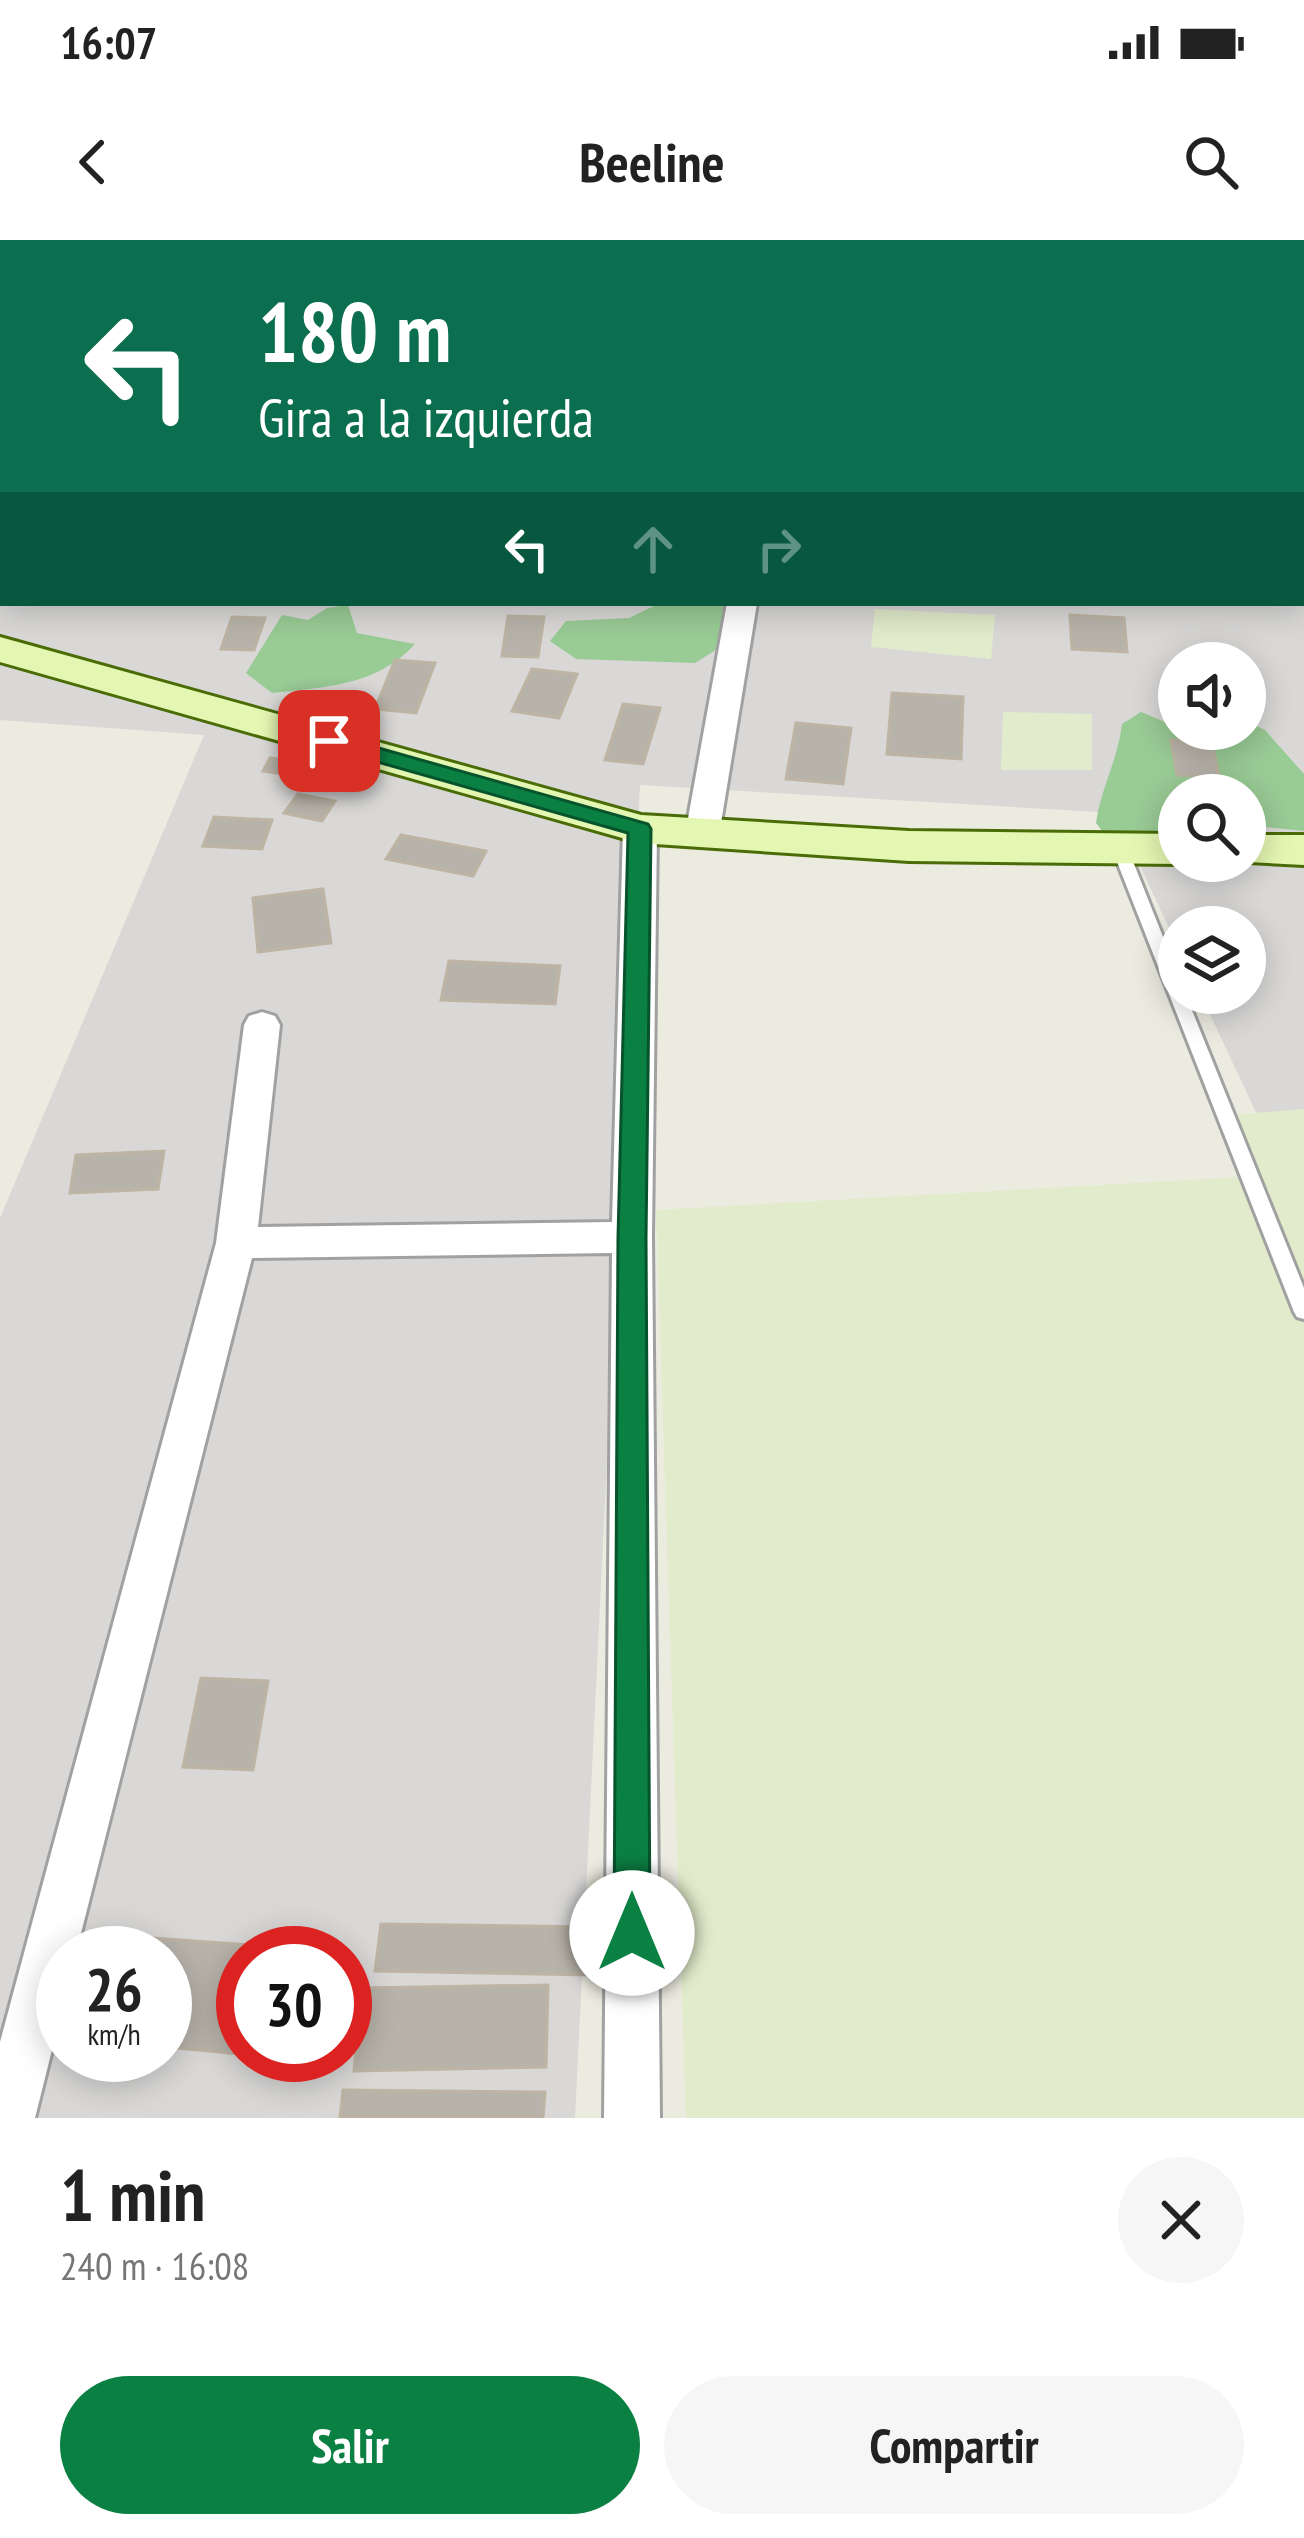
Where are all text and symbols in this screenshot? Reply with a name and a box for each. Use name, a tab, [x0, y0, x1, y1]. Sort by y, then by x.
text: 16:07	[60, 13, 157, 71]
text: Beeline	[579, 127, 725, 197]
icon: back	[60, 129, 126, 195]
icon: search	[1178, 129, 1244, 195]
text: 180 m	[258, 276, 451, 385]
icon: left	[60, 288, 216, 444]
text: Gira a la izquierda	[258, 382, 594, 452]
icon: left	[494, 516, 560, 582]
icon: ahead	[620, 516, 686, 582]
icon: right	[746, 516, 812, 582]
map controls	[1158, 642, 1266, 1014]
button: sound	[1158, 642, 1266, 750]
pin	[278, 690, 380, 792]
icon: arrive	[296, 708, 362, 774]
button: search	[1158, 774, 1266, 882]
button: layers	[1158, 906, 1266, 1014]
position arrow	[569, 1870, 695, 1996]
speed limit sign: 30	[216, 1926, 372, 2082]
text: 26	[85, 1950, 143, 2028]
text: km/h	[87, 2014, 141, 2053]
text: 1 min	[60, 2148, 205, 2241]
button: close	[1118, 2157, 1244, 2283]
text: 240 m · 16:08	[60, 2240, 249, 2291]
button: Salir	[60, 2376, 640, 2514]
button: Compartir	[664, 2376, 1244, 2514]

